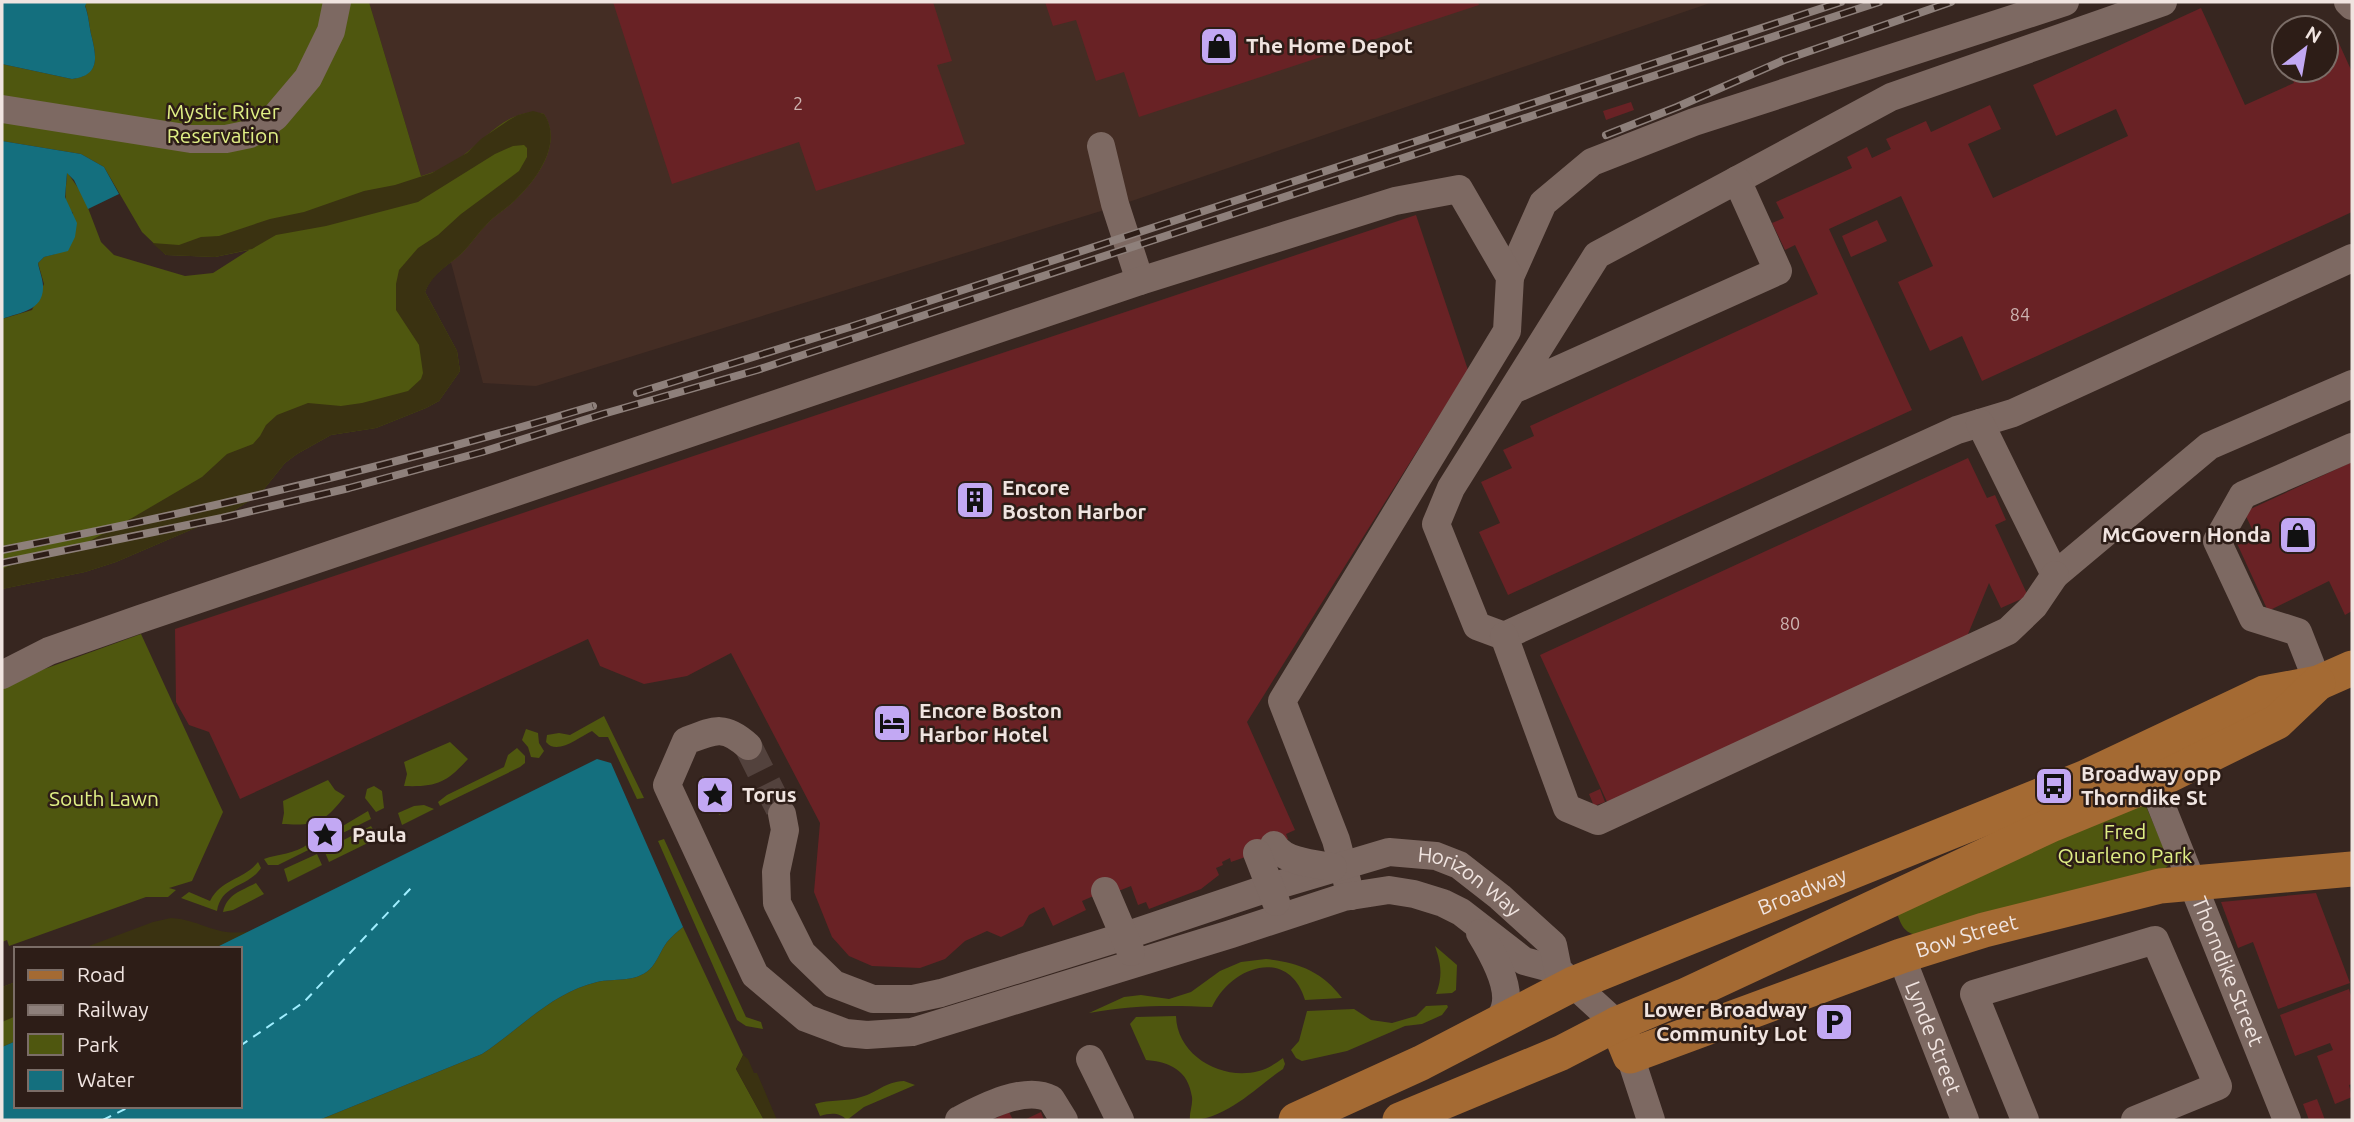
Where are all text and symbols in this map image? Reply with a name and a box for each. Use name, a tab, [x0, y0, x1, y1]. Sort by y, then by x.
north arrow	[2270, 14, 2340, 84]
text: N	[2302, 21, 2326, 48]
shop icon: The Home Depot	[1198, 25, 1240, 67]
place label: The Home Depot	[1246, 33, 1413, 57]
house number: 2	[793, 93, 803, 113]
park label: Mystic River Reservation	[166, 99, 280, 147]
house number: 84	[2010, 304, 2030, 324]
place label: Encore Boston Harbor	[1002, 475, 1147, 523]
building icon: Encore Boston Harbor	[954, 479, 996, 521]
shop icon: McGovern Honda	[2277, 514, 2319, 556]
place label: McGovern Honda	[2102, 522, 2271, 546]
house number: 80	[1780, 613, 1800, 633]
place label: Encore Boston Harbor Hotel	[919, 698, 1062, 746]
hotel icon: Encore Boston Harbor Hotel	[871, 702, 913, 744]
place label: Broadway opp Thorndike St	[2081, 761, 2221, 809]
bus stop icon: Broadway opp Thorndike St	[2033, 765, 2075, 807]
place icon: Torus	[694, 774, 736, 816]
place label: Torus	[742, 782, 797, 806]
park label: South Lawn	[49, 786, 159, 810]
place icon: Paula	[304, 814, 346, 856]
park label: Fred Quarleno Park	[2058, 819, 2193, 867]
place label: Paula	[352, 822, 407, 846]
street label: Horizon Way	[1417, 841, 1526, 921]
street label: Broadway	[1754, 862, 1850, 919]
street label: Thorndike Street	[2188, 893, 2269, 1049]
street label: Bow Street	[1912, 909, 2020, 962]
legend	[14, 947, 242, 1108]
text: Road	[77, 962, 125, 986]
street label: Lynde Street	[1901, 977, 1967, 1098]
text: Railway	[77, 997, 149, 1021]
place label: Lower Broadway Community Lot	[1643, 997, 1807, 1045]
parking icon: Lower Broadway Community Lot	[1813, 1001, 1855, 1043]
text: Park	[77, 1032, 119, 1056]
text: Water	[77, 1067, 135, 1091]

